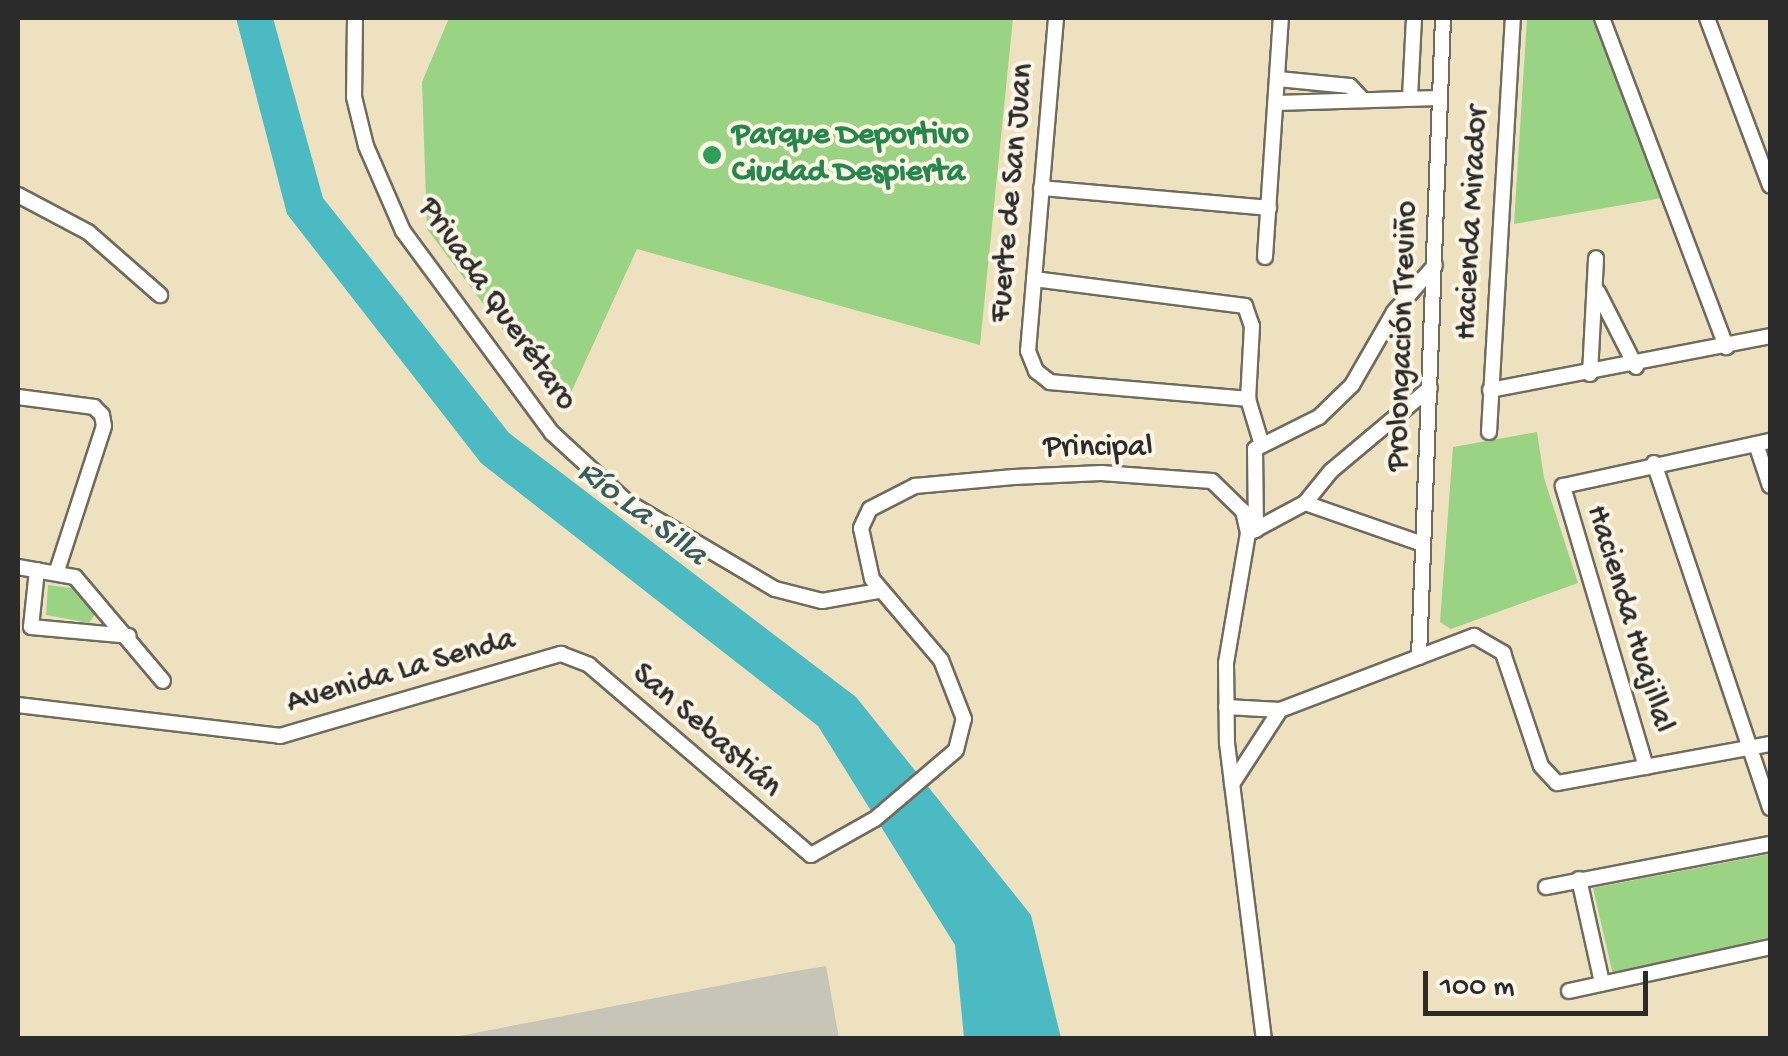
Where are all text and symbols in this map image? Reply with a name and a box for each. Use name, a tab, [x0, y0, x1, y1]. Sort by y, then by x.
street label: Fuerte de San Juan	[983, 62, 1043, 324]
street label: Hacienda Mirador	[1448, 105, 1498, 341]
place label: Parque Deportivo Ciudad Despierta	[732, 118, 969, 193]
marker: Parque Deportivo Ciudad Despierta	[701, 144, 723, 166]
street label: Privada Querétaro	[408, 191, 584, 419]
street label: Prolongación Treviño	[1380, 200, 1428, 472]
street label: Principal	[1043, 429, 1153, 467]
water label: Río La Silla	[568, 453, 714, 577]
street label: Hacienda Huajillal	[1576, 501, 1682, 737]
street label: Avenida La Senda	[282, 621, 520, 723]
street label: San Sebastián	[623, 655, 789, 807]
scale bar	[1428, 951, 1653, 1013]
text: 100 m	[1440, 971, 1515, 1006]

